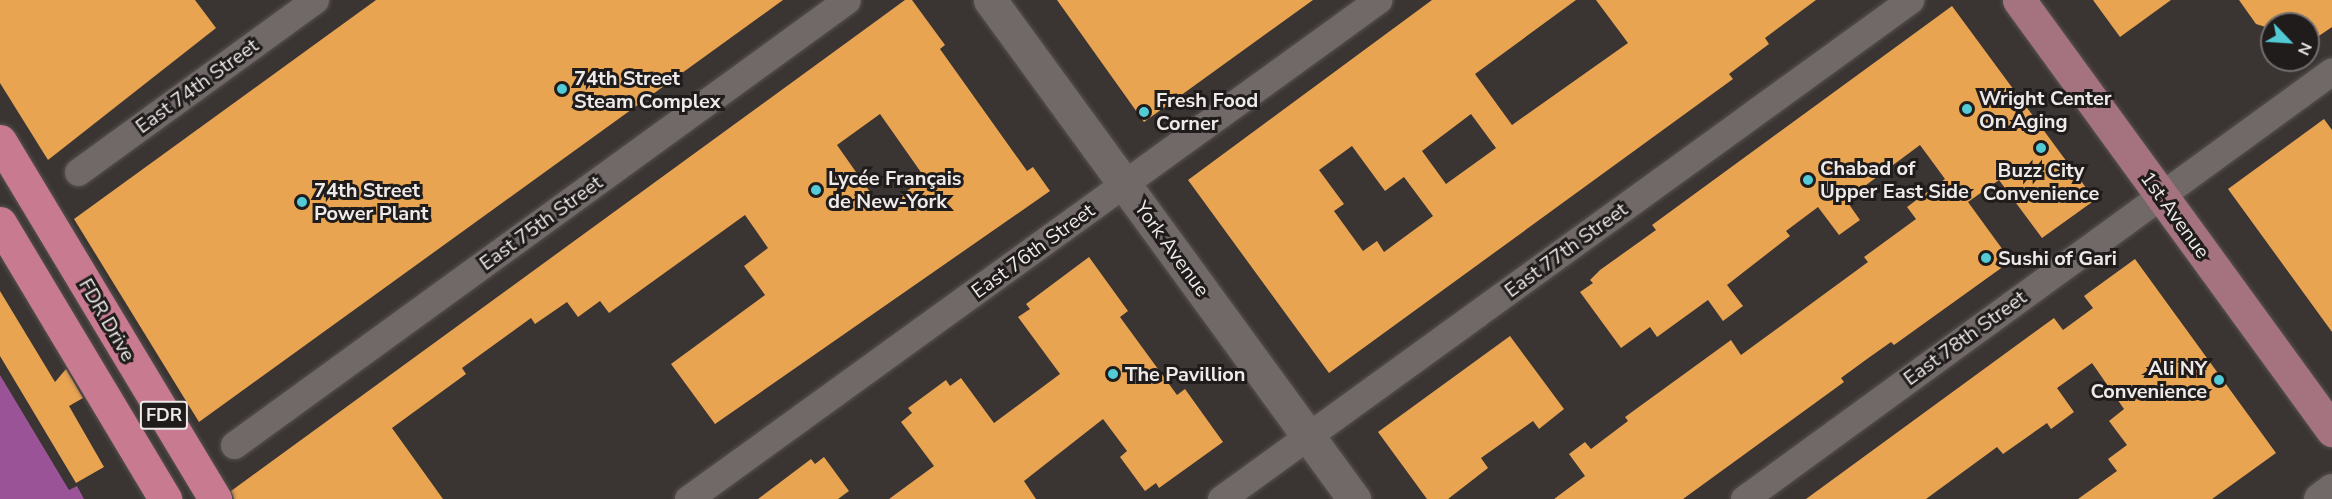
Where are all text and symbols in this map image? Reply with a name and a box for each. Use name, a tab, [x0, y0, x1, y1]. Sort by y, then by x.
north arrow	[2260, 12, 2320, 72]
street label: East 74th Street	[131, 33, 263, 139]
text: N	[2292, 39, 2317, 59]
place label: 74th Street Steam Complex	[574, 66, 721, 113]
marker: 74th Street Steam Complex	[555, 82, 569, 96]
place label: Wright Center On Aging	[1979, 86, 2112, 133]
place label: Fresh Food Corner	[1156, 88, 1258, 135]
marker: Wright Center On Aging	[1960, 102, 1974, 116]
marker: Fresh Food Corner	[1137, 105, 1151, 119]
marker: Buzz City Convenience	[2034, 141, 2048, 155]
place label: Chabad of Upper East Side	[1820, 156, 1969, 203]
place label: Buzz City Convenience	[1983, 158, 2099, 205]
place label: Lycée Français de New-York	[828, 166, 962, 213]
street label: 1st Avenue	[2135, 167, 2215, 263]
street label: East 75th Street	[475, 170, 607, 276]
marker: Chabad of Upper East Side	[1801, 173, 1815, 187]
place label: 74th Street Power Plant	[314, 178, 429, 225]
marker: Lycée Français de New-York	[809, 183, 823, 197]
marker: 74th Street Power Plant	[295, 195, 309, 209]
street label: York Avenue	[1129, 197, 1215, 301]
street label: East 77th Street	[1500, 197, 1632, 303]
street label: East 76th Street	[967, 198, 1099, 304]
place label: Sushi of Gari	[1998, 246, 2117, 270]
marker: Sushi of Gari	[1979, 251, 1993, 265]
street label: FDR Drive	[74, 274, 140, 366]
street label: East 78th Street	[1899, 285, 2031, 391]
place label: Ali NY Convenience	[2090, 356, 2207, 403]
place label: The Pavillion	[1125, 362, 1245, 386]
marker: The Pavillion	[1106, 367, 1120, 381]
marker: Ali NY Convenience	[2212, 373, 2226, 387]
road number: FDR	[138, 400, 190, 430]

